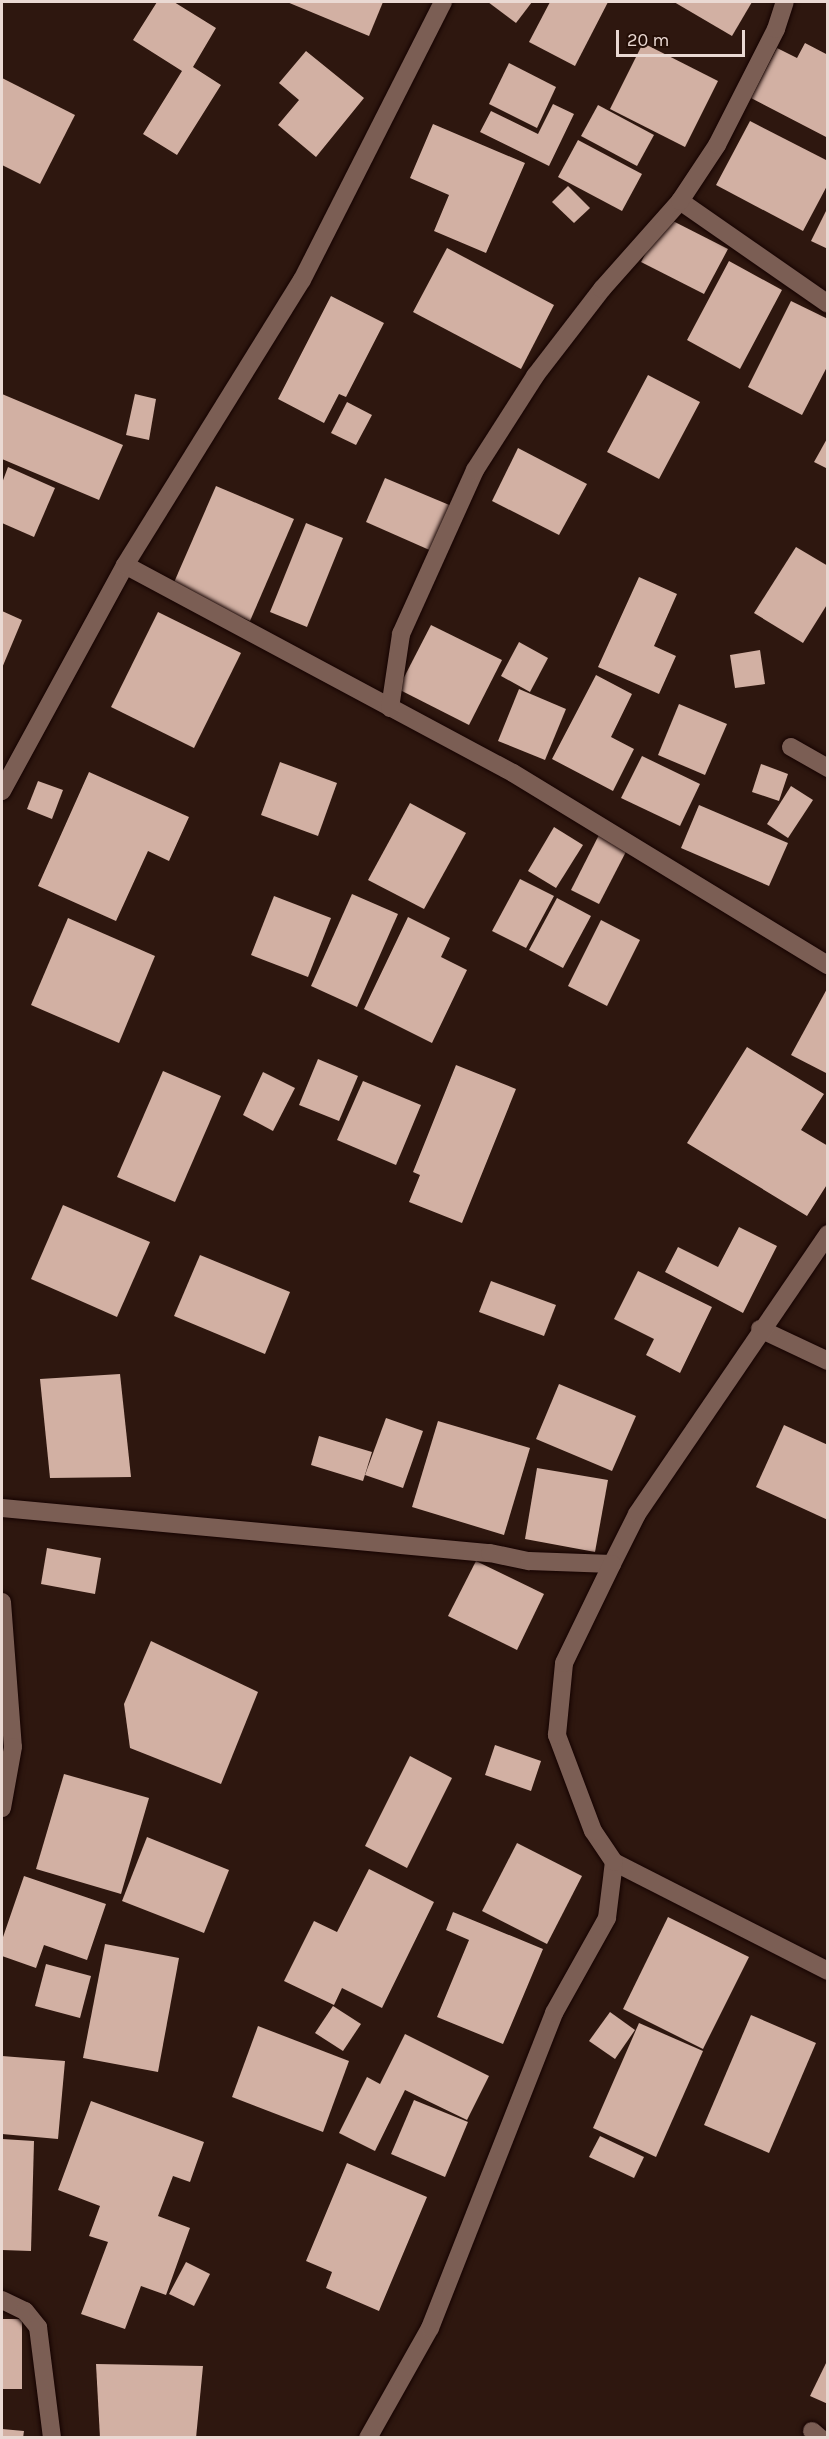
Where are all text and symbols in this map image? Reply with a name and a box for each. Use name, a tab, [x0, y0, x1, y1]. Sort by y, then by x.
scale bar	[619, 18, 748, 56]
text: 20 m	[627, 29, 669, 51]

